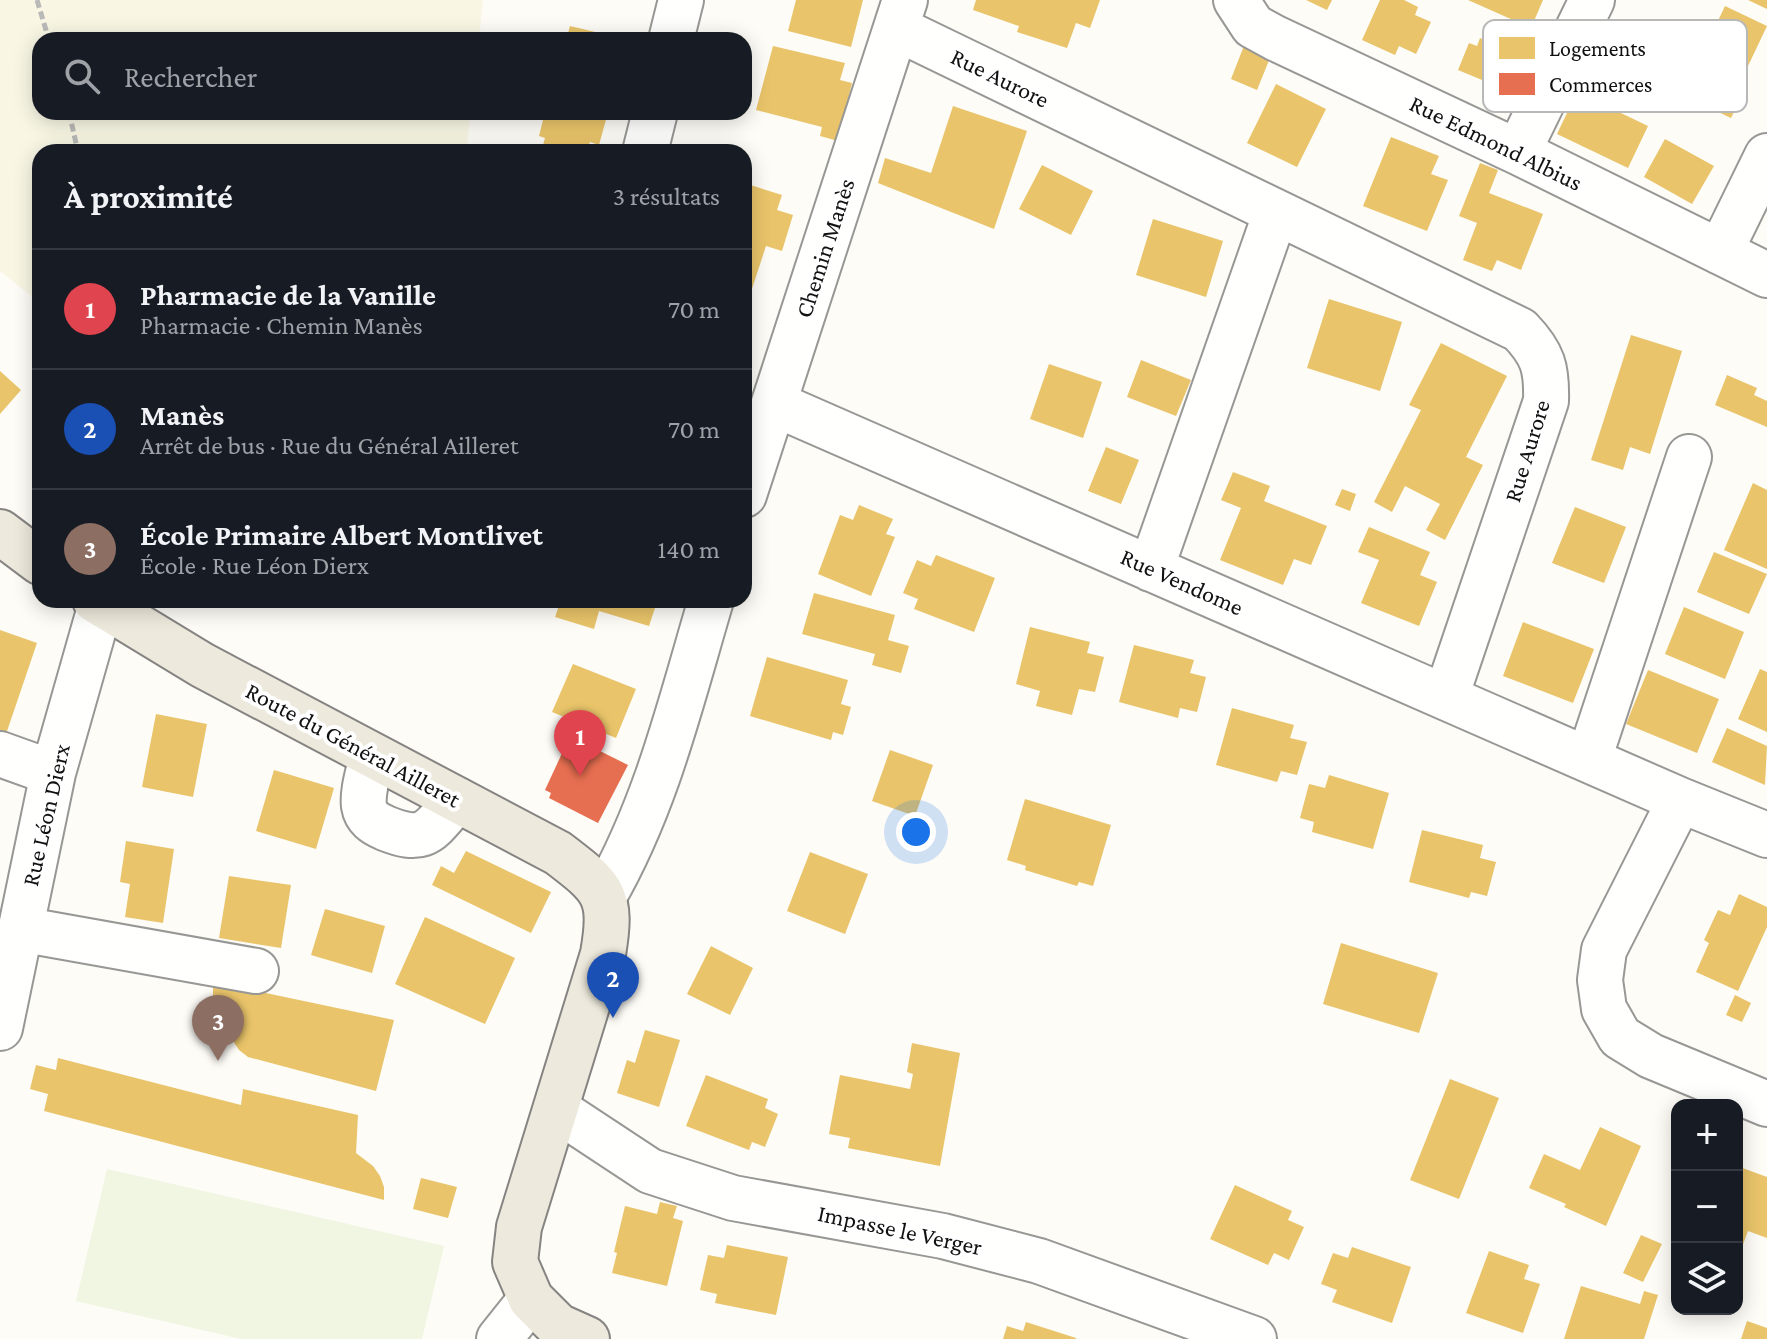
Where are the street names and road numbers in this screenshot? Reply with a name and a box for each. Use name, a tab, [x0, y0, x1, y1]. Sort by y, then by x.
street label: Rue Aurore	[947, 42, 1054, 113]
street label: Rue Edmond Albius	[1406, 89, 1587, 196]
street label: Chemin Manès	[789, 175, 860, 321]
street label: Rue Aurore	[1498, 397, 1555, 505]
street label: Rue Vendome	[1117, 543, 1248, 621]
street label: Route du Général Ailleret	[241, 677, 466, 813]
street label: Rue Léon Dierx	[16, 741, 75, 889]
street label: Impasse le Verger	[815, 1199, 985, 1260]

